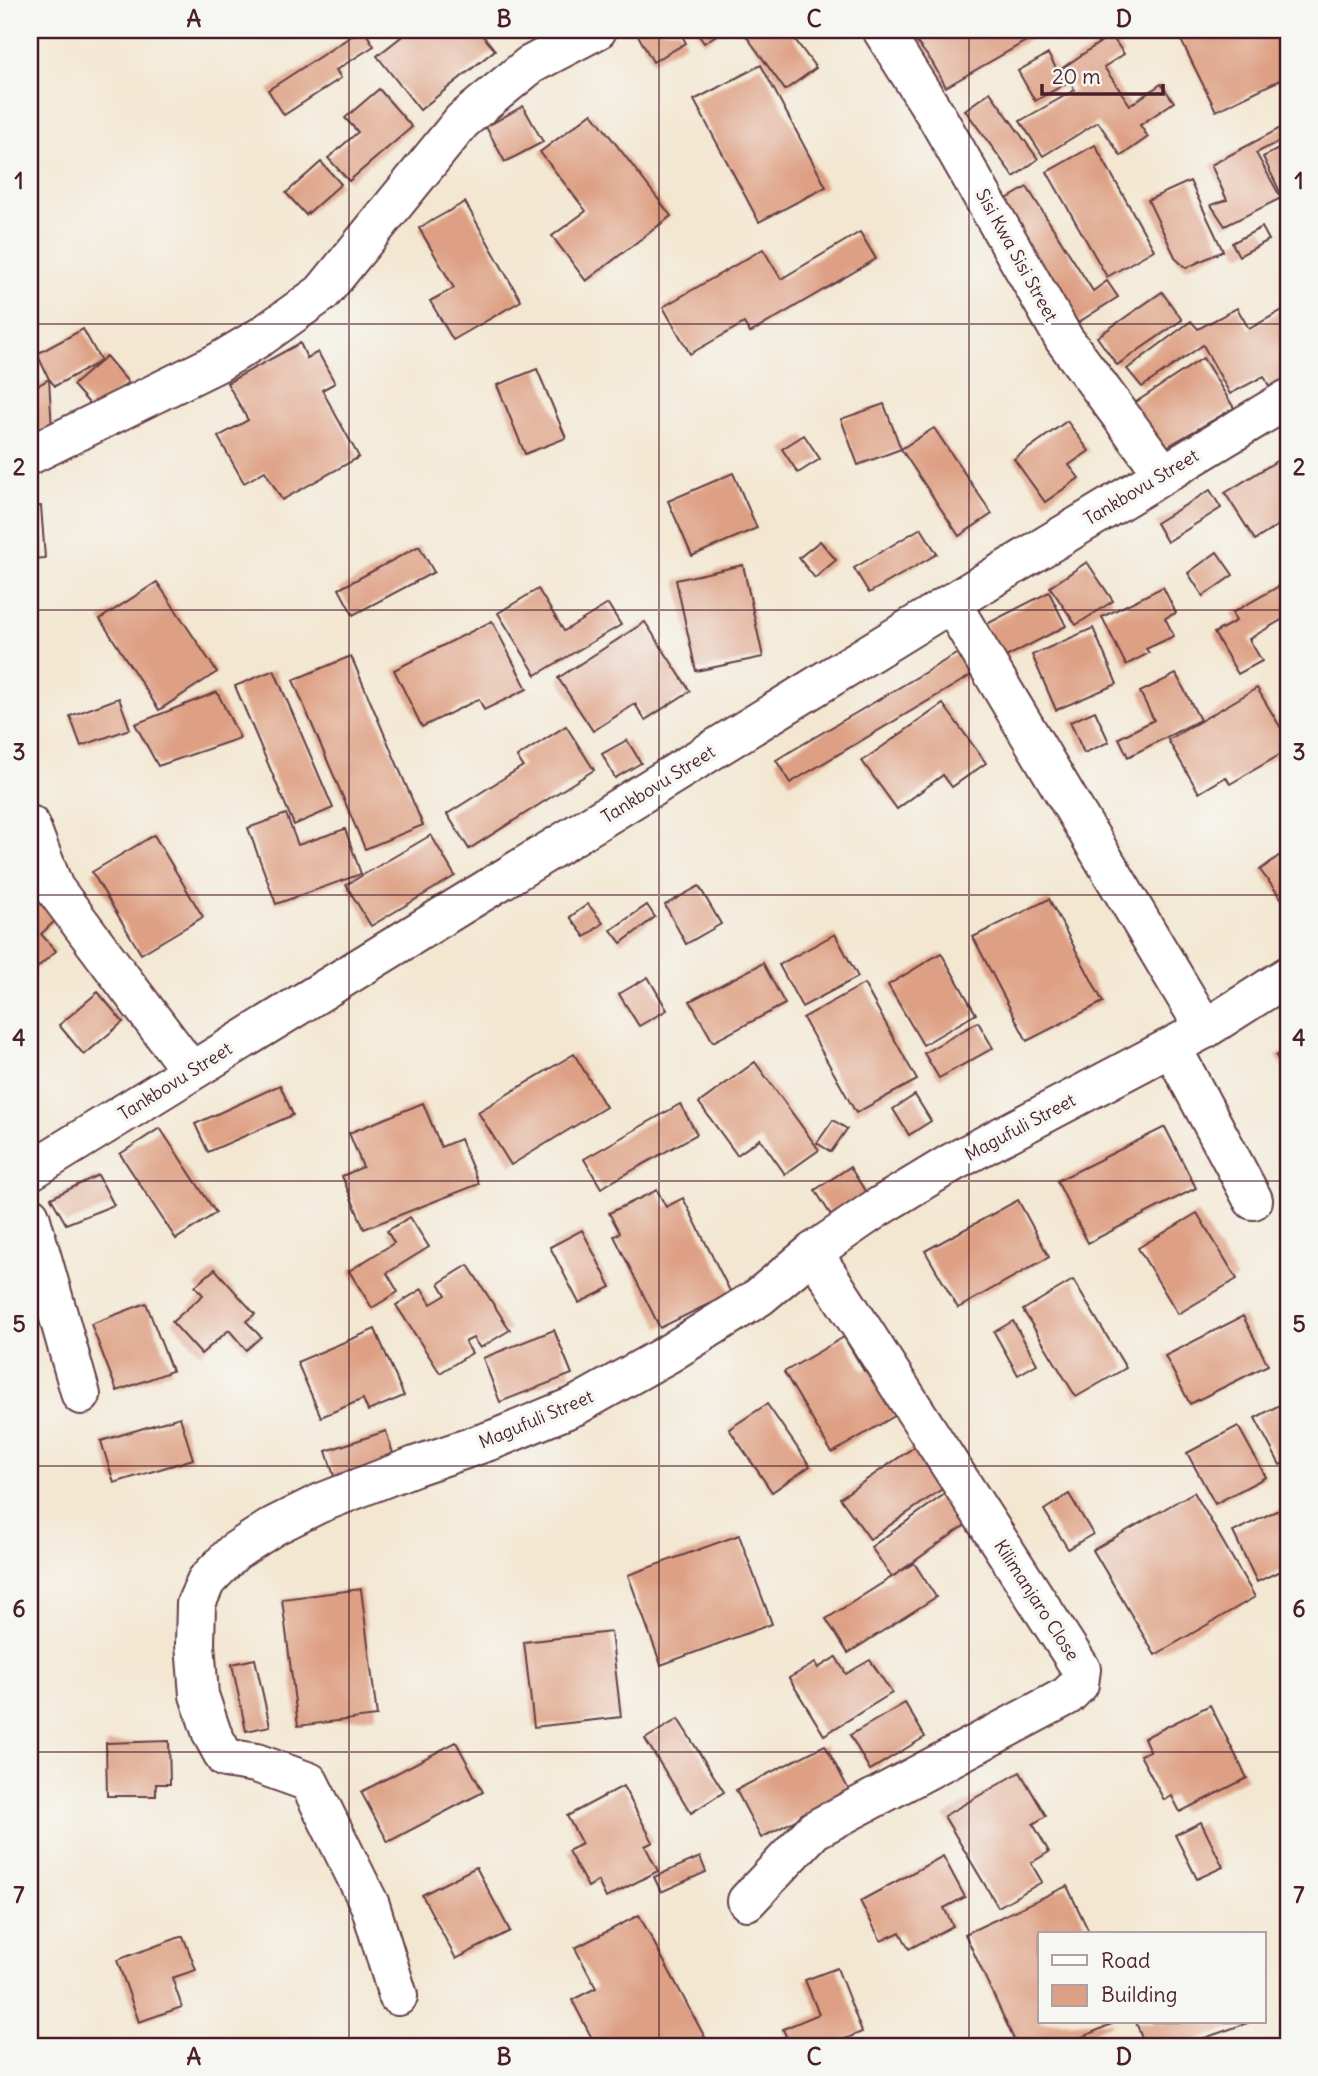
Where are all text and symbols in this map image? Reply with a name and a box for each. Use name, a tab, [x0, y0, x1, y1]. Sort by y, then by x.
text: A	[187, 4, 202, 33]
text: B	[496, 4, 512, 33]
text: C	[806, 4, 822, 33]
text: D	[1116, 4, 1132, 33]
scale bar	[1042, 52, 1162, 96]
text: 20 m	[1052, 63, 1101, 90]
text: 1	[14, 166, 24, 195]
text: 1	[1294, 166, 1304, 195]
street label: Sisi Kwa Sisi Street	[971, 185, 1063, 325]
street label: Tankbovu Street	[1079, 444, 1203, 530]
text: 2	[13, 452, 26, 481]
text: 2	[1293, 452, 1306, 481]
text: 3	[12, 737, 26, 766]
text: 3	[1292, 737, 1306, 766]
street label: Tankbovu Street	[597, 740, 719, 828]
text: 4	[12, 1023, 26, 1052]
text: 4	[1292, 1023, 1306, 1052]
street label: Tankbovu Street	[114, 1037, 236, 1125]
street label: Magufuli Street	[961, 1088, 1079, 1166]
text: 5	[12, 1309, 26, 1338]
text: 5	[1292, 1309, 1306, 1338]
street label: Magufuli Street	[475, 1385, 597, 1453]
street label: Kilimanjaro Close	[989, 1535, 1085, 1665]
text: 6	[12, 1594, 26, 1623]
text: 6	[1292, 1594, 1306, 1623]
text: 7	[13, 1880, 25, 1909]
text: 7	[1293, 1880, 1305, 1909]
legend	[1038, 1932, 1266, 2024]
text: Road	[1101, 1947, 1150, 1974]
text: Building	[1101, 1981, 1177, 2008]
text: A	[187, 2042, 202, 2071]
text: B	[496, 2042, 512, 2071]
text: C	[806, 2042, 822, 2071]
text: D	[1116, 2042, 1132, 2071]

